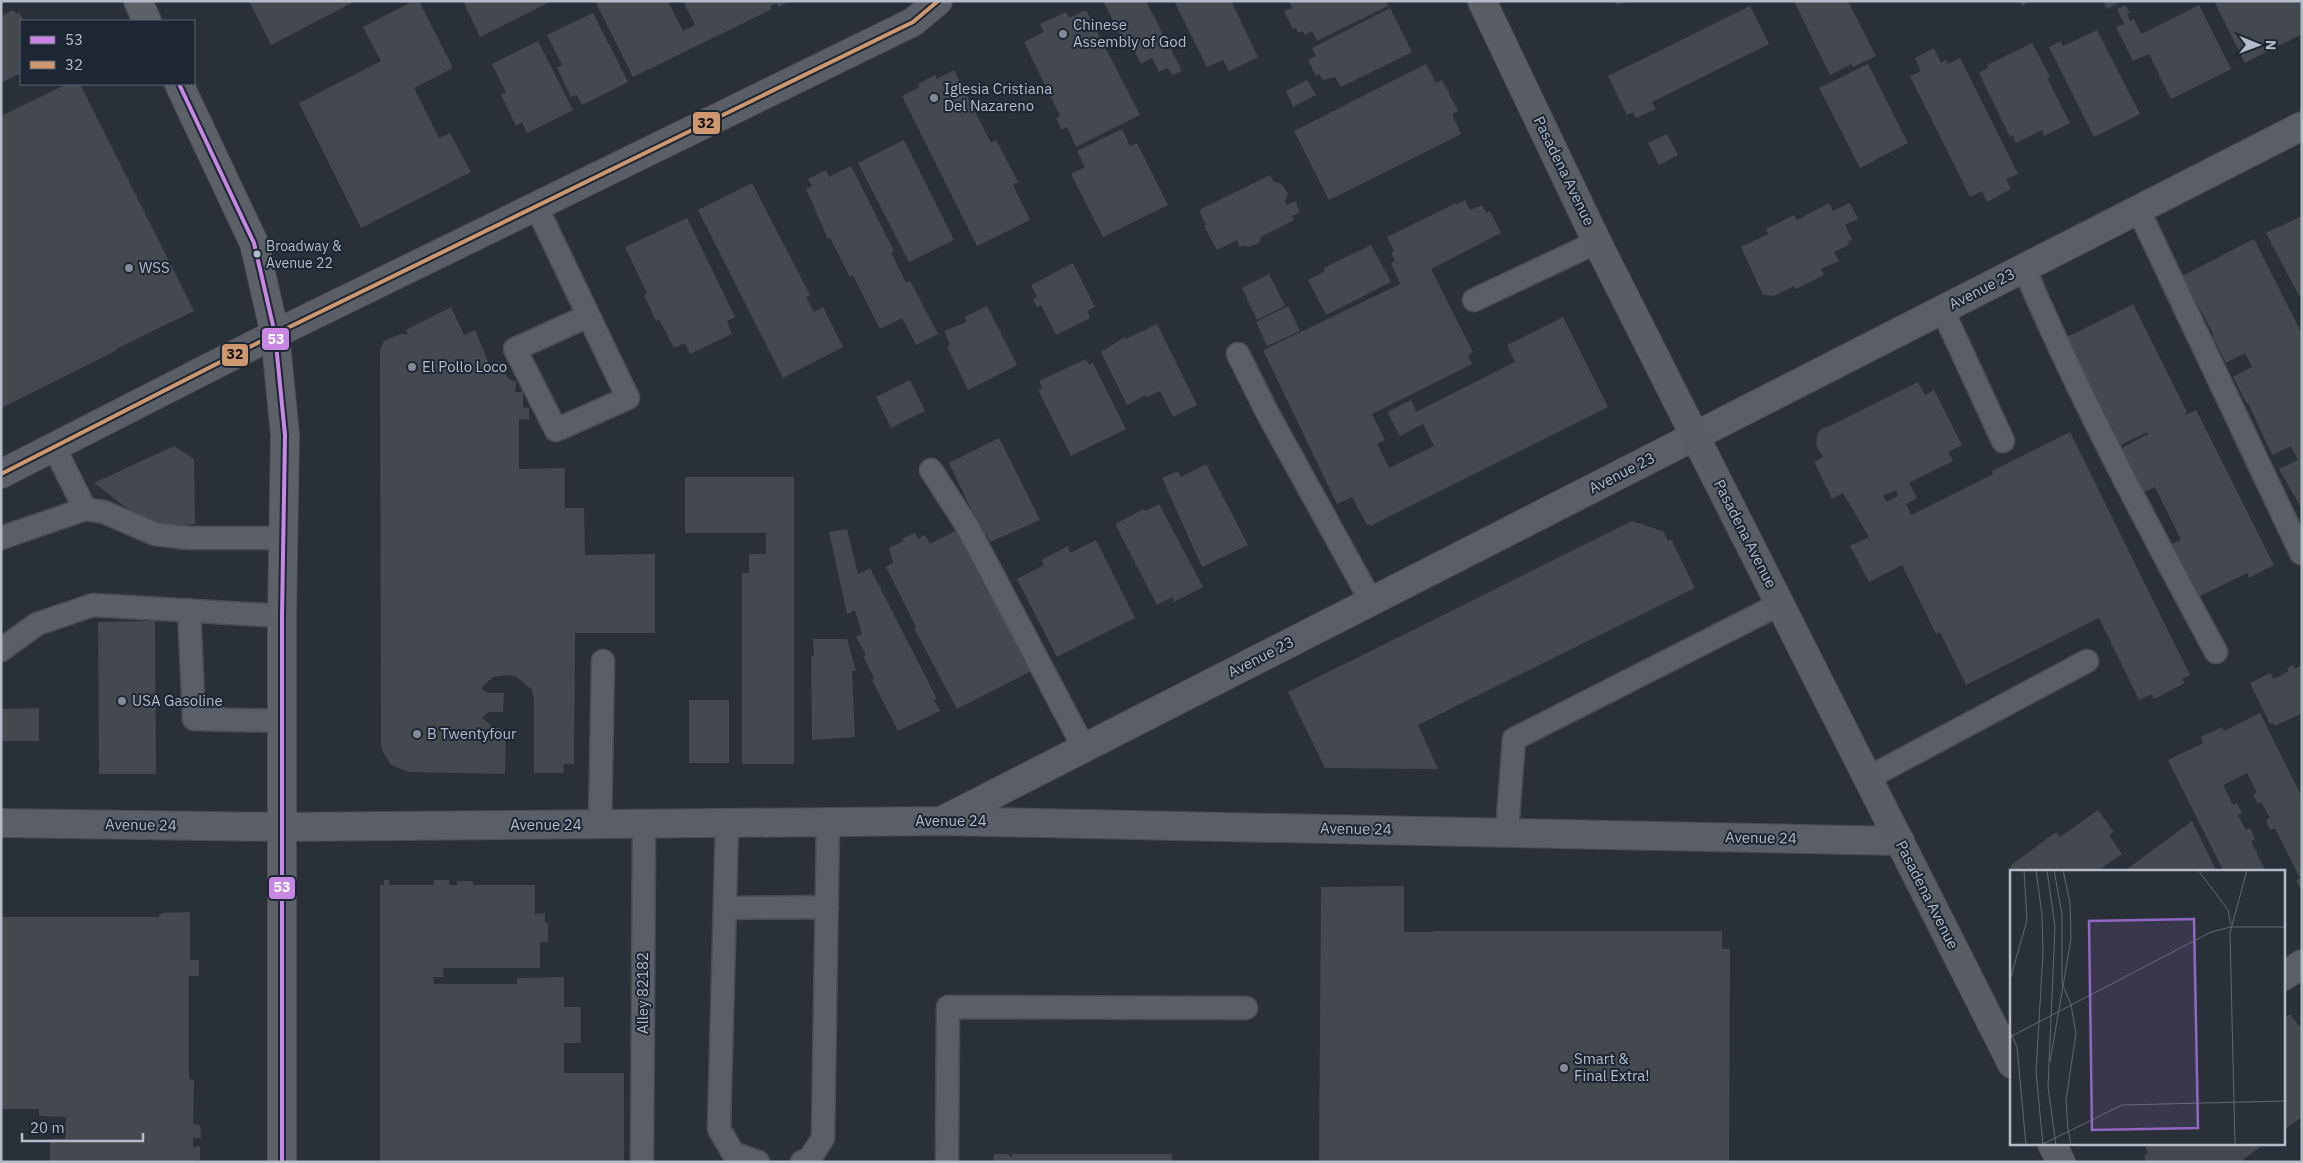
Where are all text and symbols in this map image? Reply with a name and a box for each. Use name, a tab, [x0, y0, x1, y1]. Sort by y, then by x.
place label: Chinese Assembly of God	[1073, 15, 1186, 51]
legend	[20, 20, 195, 85]
north arrow	[2233, 20, 2283, 70]
marker: Chinese Assembly of God	[1057, 28, 1069, 40]
text: 53	[65, 30, 83, 49]
text: N	[2262, 40, 2280, 50]
text: 32	[65, 55, 83, 74]
place label: Iglesia Cristiana Del Nazareno	[944, 79, 1052, 115]
marker: Iglesia Cristiana Del Nazareno	[928, 92, 940, 104]
line badge: 32	[692, 111, 721, 135]
street label: Pasadena Avenue	[1530, 113, 1599, 229]
text: 32	[698, 114, 714, 132]
place label: Broadway & Avenue 22	[266, 237, 342, 272]
marker: Broadway & Avenue 22	[252, 249, 262, 259]
place label: WSS	[139, 258, 170, 277]
marker: WSS	[123, 262, 135, 274]
street label: Avenue 23	[1946, 264, 2018, 313]
line badge: 53	[261, 327, 290, 351]
text: 53	[268, 330, 284, 348]
line badge: 32	[221, 343, 249, 367]
text: 32	[227, 345, 243, 363]
place label: El Pollo Loco	[422, 357, 507, 376]
marker: El Pollo Loco	[406, 361, 418, 373]
street label: Avenue 23	[1586, 448, 1658, 497]
street label: Pasadena Avenue	[1710, 476, 1781, 591]
street label: Avenue 23	[1225, 632, 1297, 681]
place label: USA Gasoline	[132, 691, 223, 710]
marker: USA Gasoline	[116, 695, 128, 707]
place label: B Twentyfour	[427, 724, 517, 743]
marker: B Twentyfour	[411, 728, 423, 740]
street label: Avenue 24	[915, 811, 987, 830]
street label: Avenue 24	[105, 814, 177, 835]
street label: Avenue 24	[510, 815, 582, 834]
street label: Avenue 24	[1320, 818, 1392, 839]
street label: Avenue 24	[1725, 827, 1797, 848]
street label: Pasadena Avenue	[1892, 837, 1963, 952]
inset map	[2010, 870, 2286, 1146]
line badge: 53	[268, 876, 296, 900]
text: 53	[274, 878, 290, 896]
street label: Alley 82182	[633, 952, 652, 1034]
place label: Smart & Final Extra!	[1574, 1049, 1650, 1085]
marker: Smart & Final Extra!	[1558, 1062, 1570, 1074]
scale bar	[22, 1110, 144, 1142]
text: 20 m	[30, 1118, 65, 1137]

